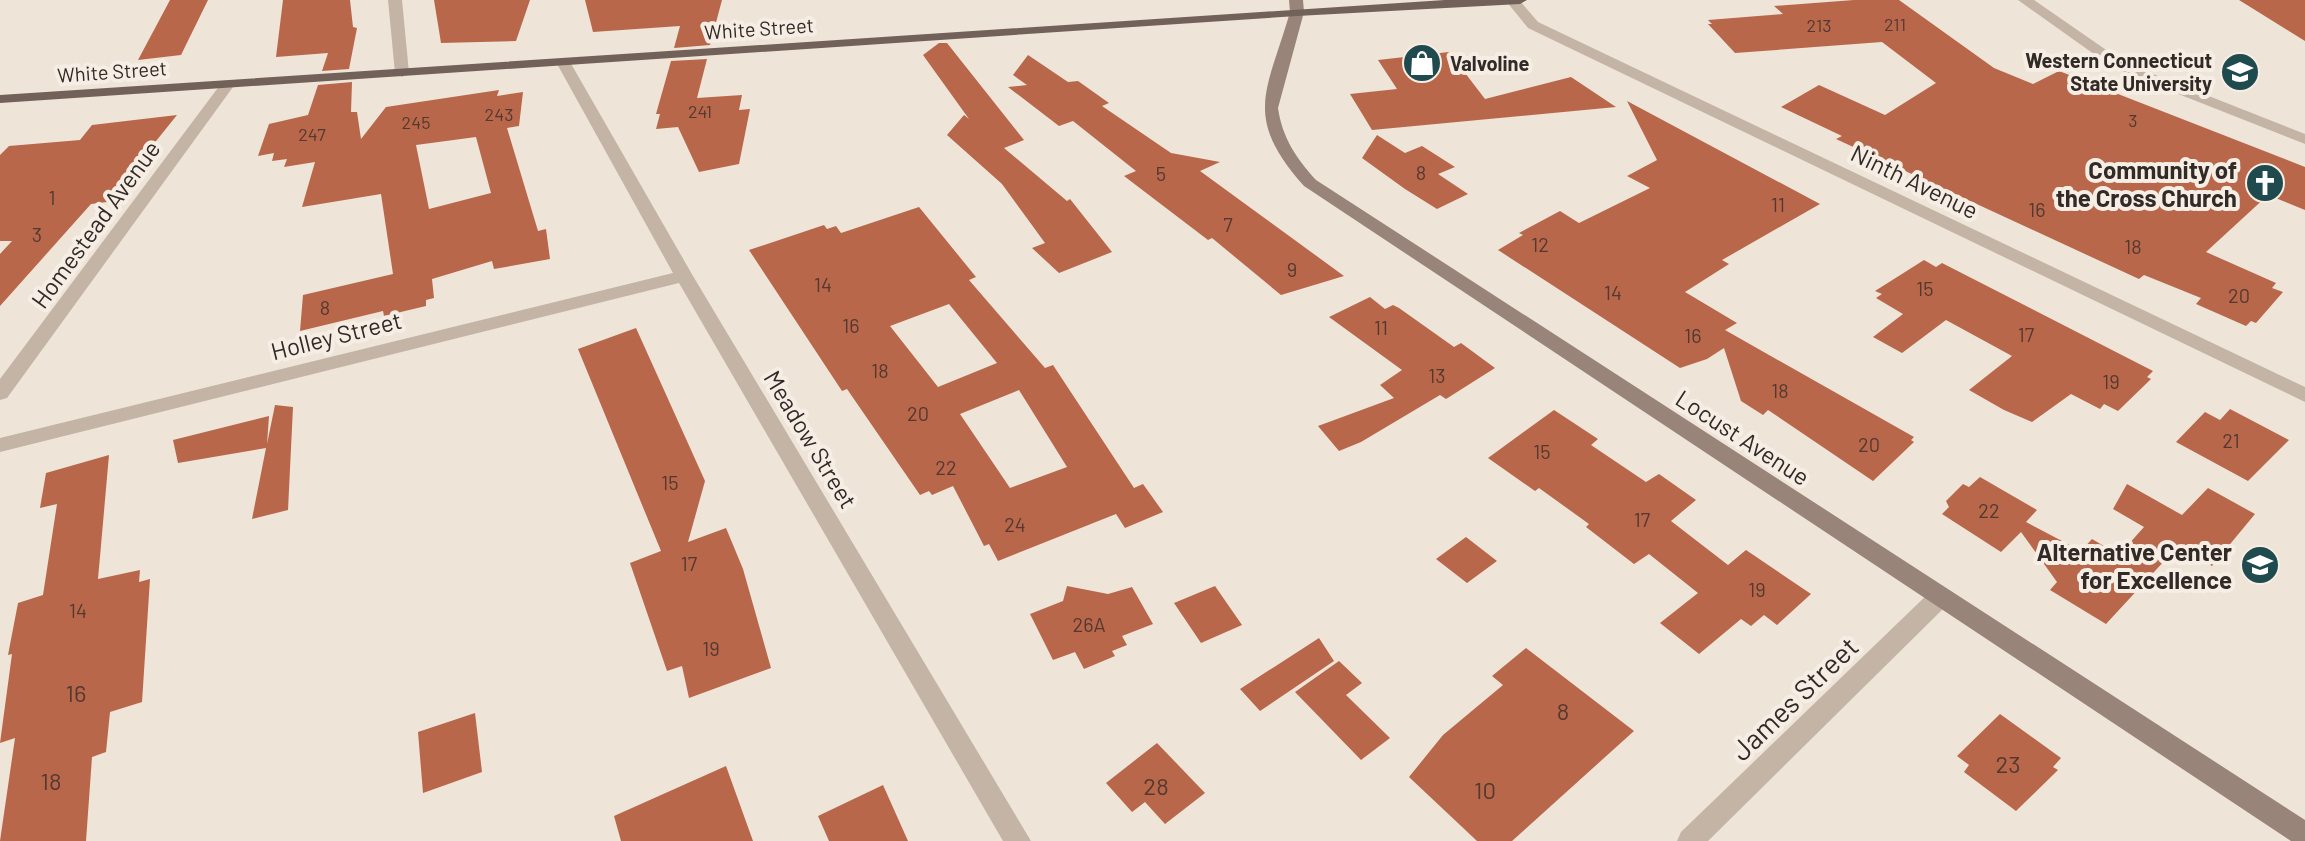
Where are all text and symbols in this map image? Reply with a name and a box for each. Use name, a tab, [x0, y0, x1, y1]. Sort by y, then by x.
street label: White Street	[703, 12, 815, 44]
house number: 211	[1884, 13, 1906, 35]
house number: 213	[1807, 14, 1831, 36]
shop icon: Valvoline	[1401, 42, 1443, 84]
place label: Western Connecticut State University	[2025, 48, 2212, 95]
place label: Valvoline	[1450, 51, 1529, 75]
school or university icon: Western Connecticut State University	[2219, 51, 2261, 93]
street label: White Street	[56, 55, 168, 87]
house number: 241	[688, 100, 712, 122]
house number: 243	[485, 103, 513, 125]
house number: 3	[2128, 109, 2138, 131]
house number: 245	[402, 111, 430, 133]
house number: 247	[298, 123, 326, 145]
street label: Homestead Avenue	[24, 135, 166, 313]
street label: Ninth Avenue	[1847, 138, 1983, 224]
place label: Community of the Cross Church	[2056, 155, 2237, 212]
house number: 8	[1416, 160, 1426, 184]
house number: 5	[1156, 161, 1166, 185]
church icon: Community of the Cross Church	[2244, 162, 2286, 204]
house number: 1	[49, 185, 56, 209]
house number: 11	[1771, 192, 1785, 216]
house number: 16	[2028, 197, 2046, 221]
house number: 7	[1223, 212, 1233, 236]
house number: 3	[32, 222, 42, 246]
house number: 12	[1531, 232, 1549, 256]
house number: 18	[2124, 234, 2142, 258]
house number: 9	[1287, 257, 1297, 281]
house number: 14	[814, 272, 832, 296]
house number: 15	[1916, 276, 1934, 300]
house number: 14	[1604, 280, 1622, 304]
house number: 20	[2228, 283, 2250, 307]
house number: 8	[320, 295, 330, 319]
street label: Holley Street	[268, 305, 404, 365]
house number: 16	[842, 313, 860, 337]
house number: 11	[1374, 315, 1388, 339]
house number: 17	[2018, 322, 2035, 346]
house number: 16	[1684, 323, 1702, 347]
house number: 18	[871, 358, 889, 382]
house number: 13	[1428, 363, 1446, 387]
street label: Meadow Street	[759, 365, 863, 513]
house number: 19	[2102, 369, 2120, 393]
house number: 18	[1771, 378, 1789, 402]
street label: Locust Avenue	[1671, 383, 1815, 491]
house number: 20	[907, 401, 929, 425]
house number: 21	[2222, 428, 2240, 452]
house number: 20	[1858, 432, 1880, 456]
house number: 15	[1533, 439, 1551, 463]
house number: 22	[935, 455, 957, 479]
house number: 15	[661, 470, 679, 494]
house number: 22	[1978, 498, 2000, 522]
house number: 17	[1634, 507, 1651, 531]
house number: 24	[1004, 512, 1026, 536]
place label: Alternative Center for Excellence	[2036, 537, 2232, 594]
school or university icon: Alternative Center for Excellence	[2239, 544, 2281, 586]
house number: 17	[681, 551, 698, 575]
house number: 19	[1748, 577, 1766, 601]
house number: 14	[69, 598, 87, 622]
house number: 26A	[1072, 612, 1106, 636]
street label: James Street	[1723, 629, 1865, 767]
house number: 19	[702, 636, 720, 660]
house number: 16	[66, 678, 86, 707]
house number: 8	[1557, 696, 1569, 725]
house number: 23	[1995, 749, 2021, 778]
house number: 18	[41, 766, 61, 795]
house number: 28	[1143, 771, 1169, 800]
house number: 10	[1474, 775, 1496, 804]

